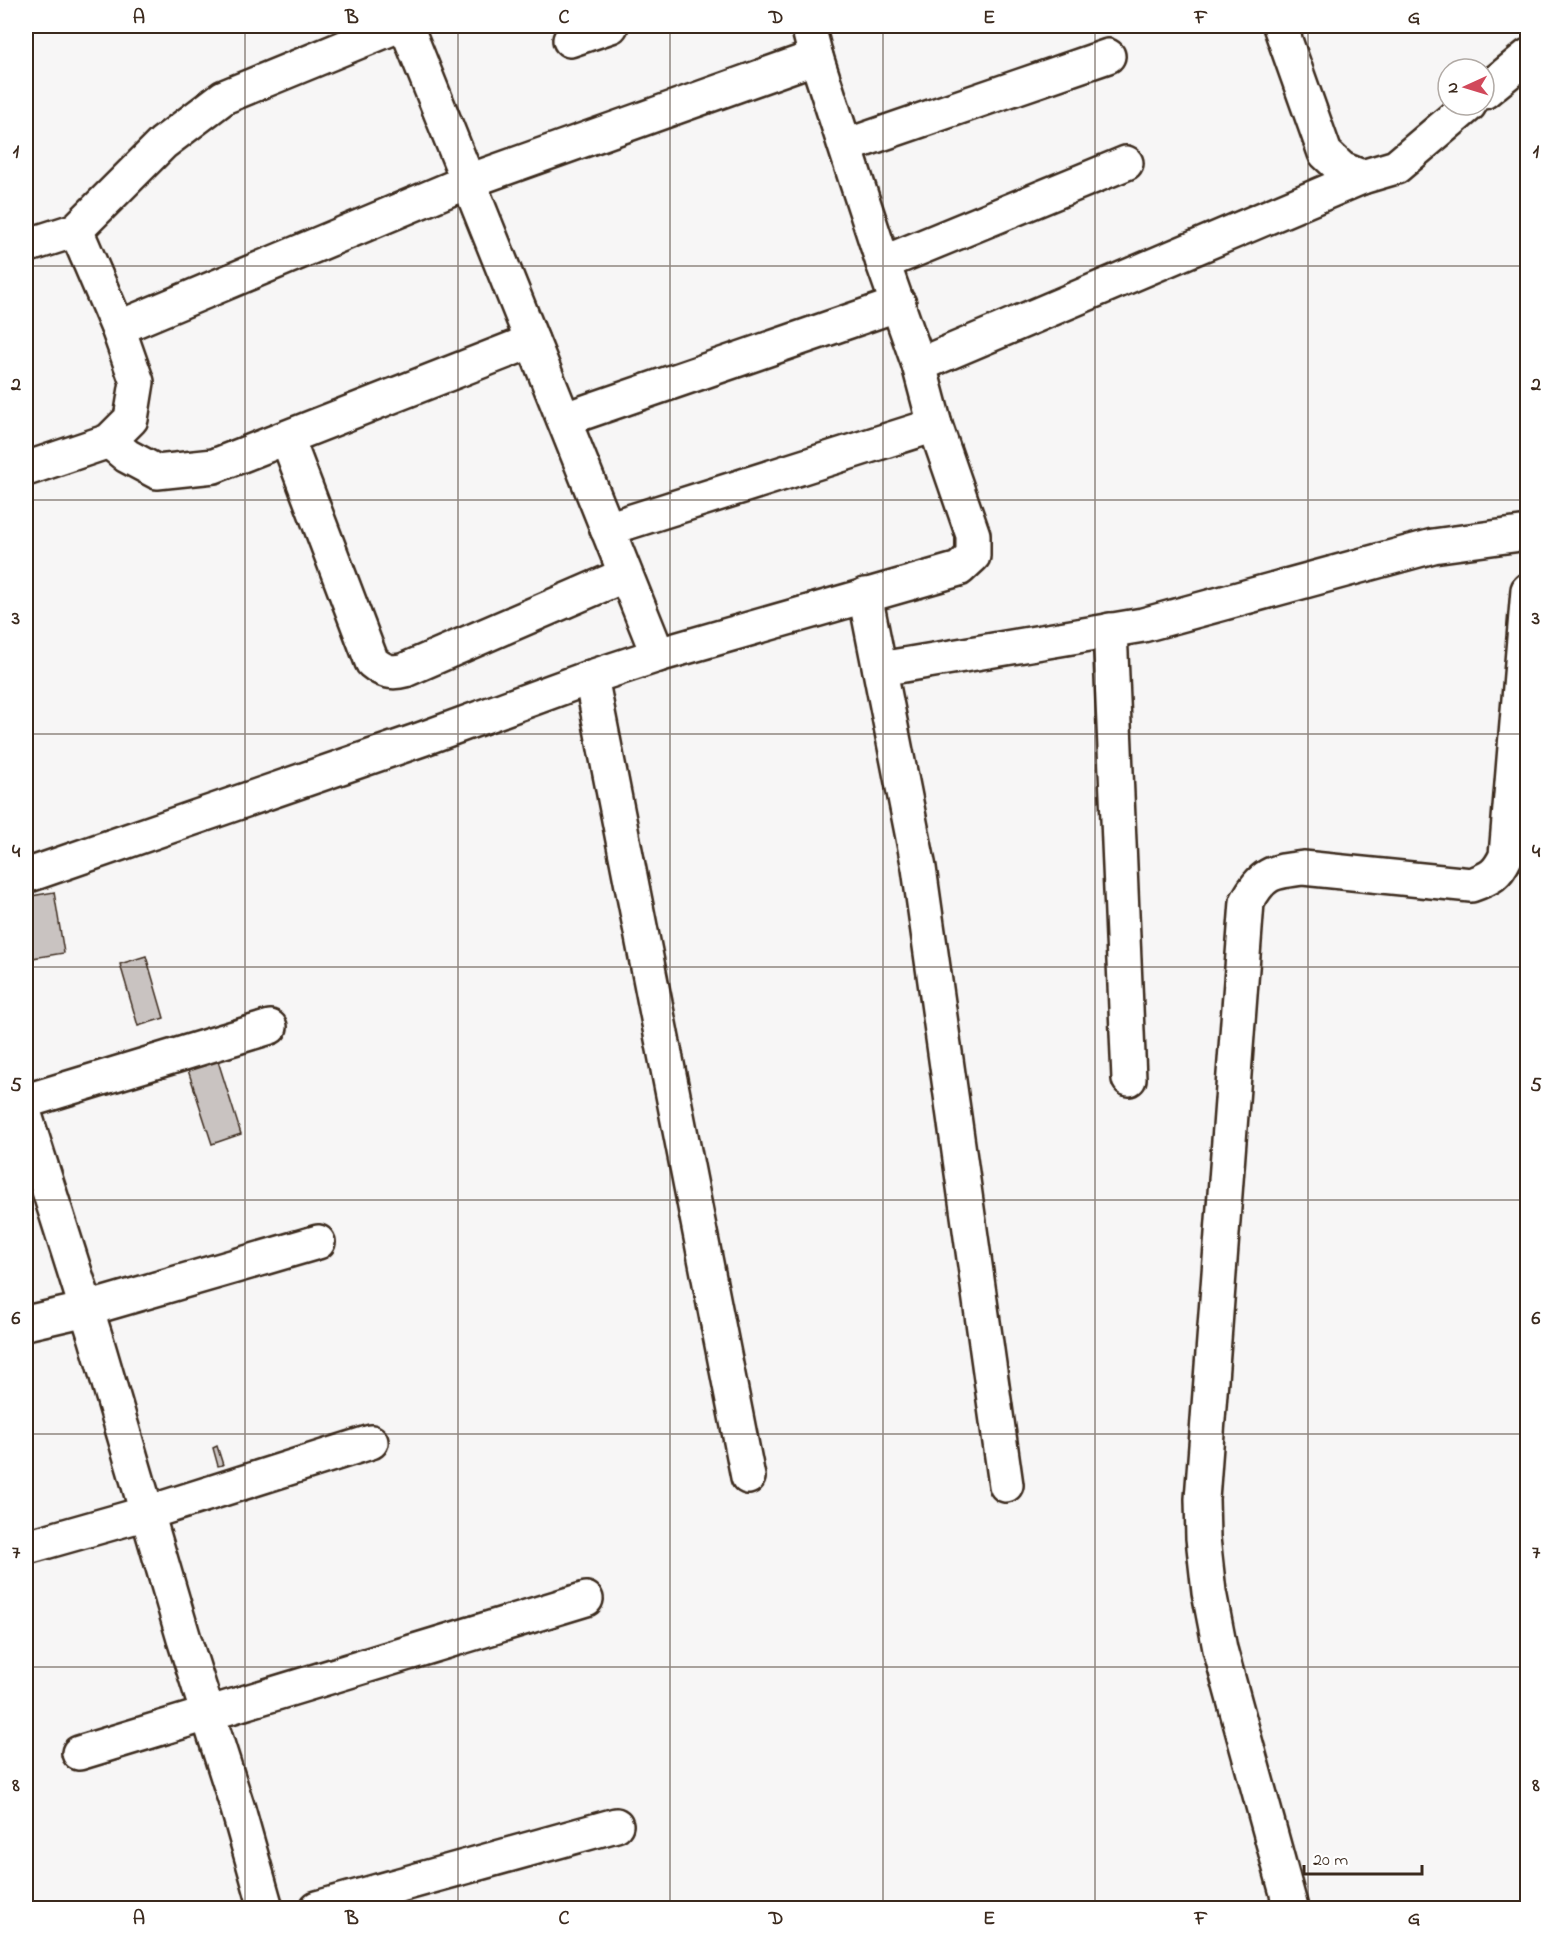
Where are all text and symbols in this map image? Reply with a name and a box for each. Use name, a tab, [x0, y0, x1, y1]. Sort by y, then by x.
text: A	[133, 4, 145, 33]
text: B	[344, 4, 359, 33]
text: C	[559, 4, 570, 33]
text: D	[768, 4, 783, 33]
text: E	[983, 4, 995, 33]
text: F	[1194, 4, 1208, 33]
text: G	[1408, 4, 1421, 33]
north arrow	[1436, 57, 1496, 117]
text: N	[1441, 81, 1465, 94]
text: 1	[13, 138, 20, 167]
text: 1	[1533, 138, 1540, 167]
text: 2	[10, 371, 21, 400]
text: 2	[1530, 371, 1541, 400]
text: 3	[11, 605, 20, 634]
text: 3	[1531, 605, 1540, 634]
text: 4	[12, 838, 21, 867]
text: 4	[1532, 838, 1541, 867]
text: 5	[10, 1072, 22, 1101]
text: 5	[1530, 1072, 1542, 1101]
text: 6	[12, 1305, 21, 1334]
text: 6	[1532, 1305, 1541, 1334]
text: 7	[12, 1539, 21, 1568]
text: 7	[1532, 1539, 1541, 1568]
text: 8	[11, 1772, 20, 1801]
text: 8	[1531, 1772, 1540, 1801]
scale bar	[1304, 1838, 1422, 1876]
text: 20 m	[1313, 1848, 1348, 1874]
text: A	[133, 1905, 145, 1934]
text: B	[344, 1905, 359, 1934]
text: C	[559, 1905, 570, 1934]
text: D	[768, 1905, 783, 1934]
text: E	[983, 1905, 995, 1934]
text: F	[1194, 1905, 1208, 1934]
text: G	[1408, 1905, 1421, 1934]

